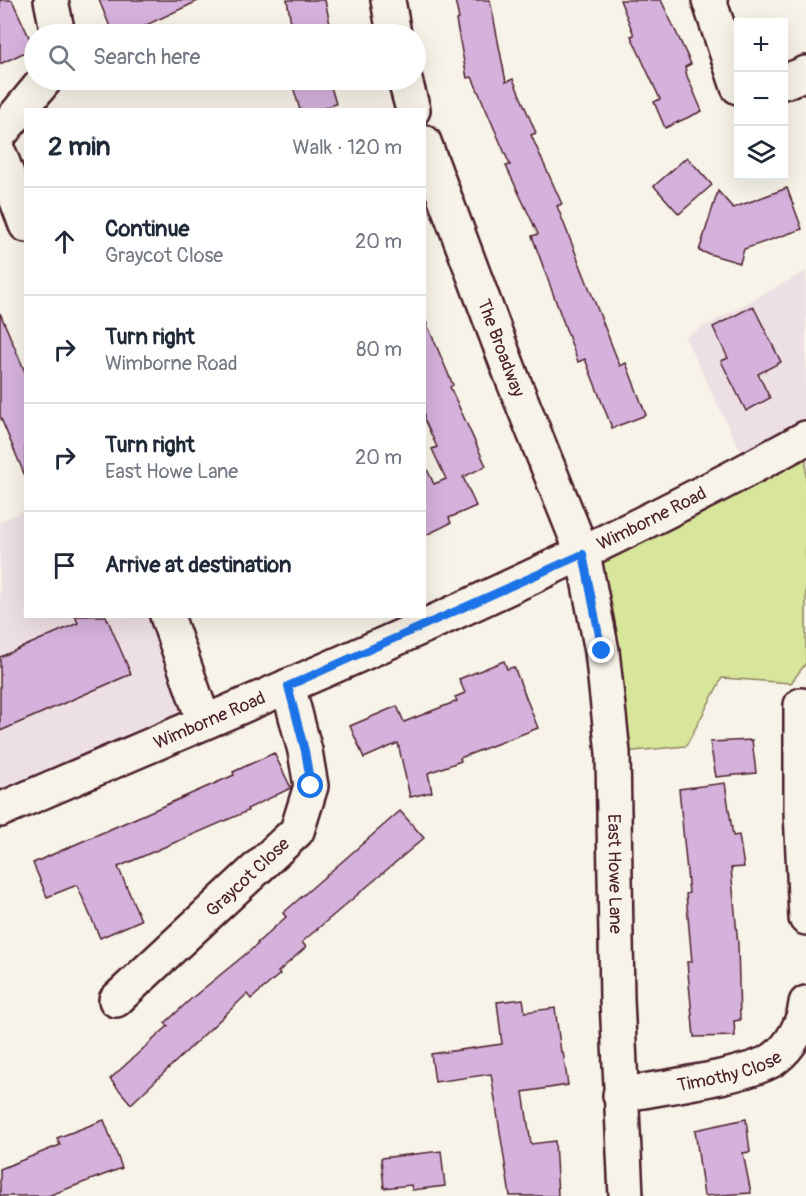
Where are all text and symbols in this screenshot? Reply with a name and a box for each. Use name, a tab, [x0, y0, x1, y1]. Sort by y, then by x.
map controls	[734, 18, 788, 180]
button: +	[734, 18, 788, 72]
search box	[24, 24, 426, 90]
icon: search	[45, 41, 78, 74]
text: Search here	[93, 43, 200, 71]
button: −	[734, 72, 788, 126]
button: layers	[734, 126, 788, 180]
text: 2 min	[48, 131, 110, 163]
text: Walk · 120 m	[293, 135, 402, 160]
text: Continue	[105, 215, 189, 243]
icon: ahead	[48, 225, 81, 258]
text: 20 m	[355, 229, 402, 254]
text: Graycot Close	[105, 243, 223, 268]
street label: The Broadway	[472, 296, 530, 401]
text: Turn right	[105, 323, 195, 351]
icon: right	[48, 333, 81, 366]
text: 80 m	[356, 337, 402, 362]
text: Wimborne Road	[105, 351, 238, 376]
text: Turn right	[105, 431, 195, 459]
icon: right	[48, 441, 81, 474]
text: 20 m	[355, 445, 402, 470]
text: East Howe Lane	[105, 459, 238, 484]
street label: Wimborne Road	[593, 482, 710, 556]
icon: arrive	[48, 549, 81, 582]
text: Arrive at destination	[105, 551, 291, 579]
route end	[588, 637, 614, 663]
street label: Wimborne Road	[150, 686, 269, 755]
route start	[297, 772, 323, 798]
street label: East Howe Lane	[602, 814, 627, 934]
street label: Graycot Close	[201, 833, 295, 922]
street label: Timothy Close	[675, 1046, 787, 1097]

